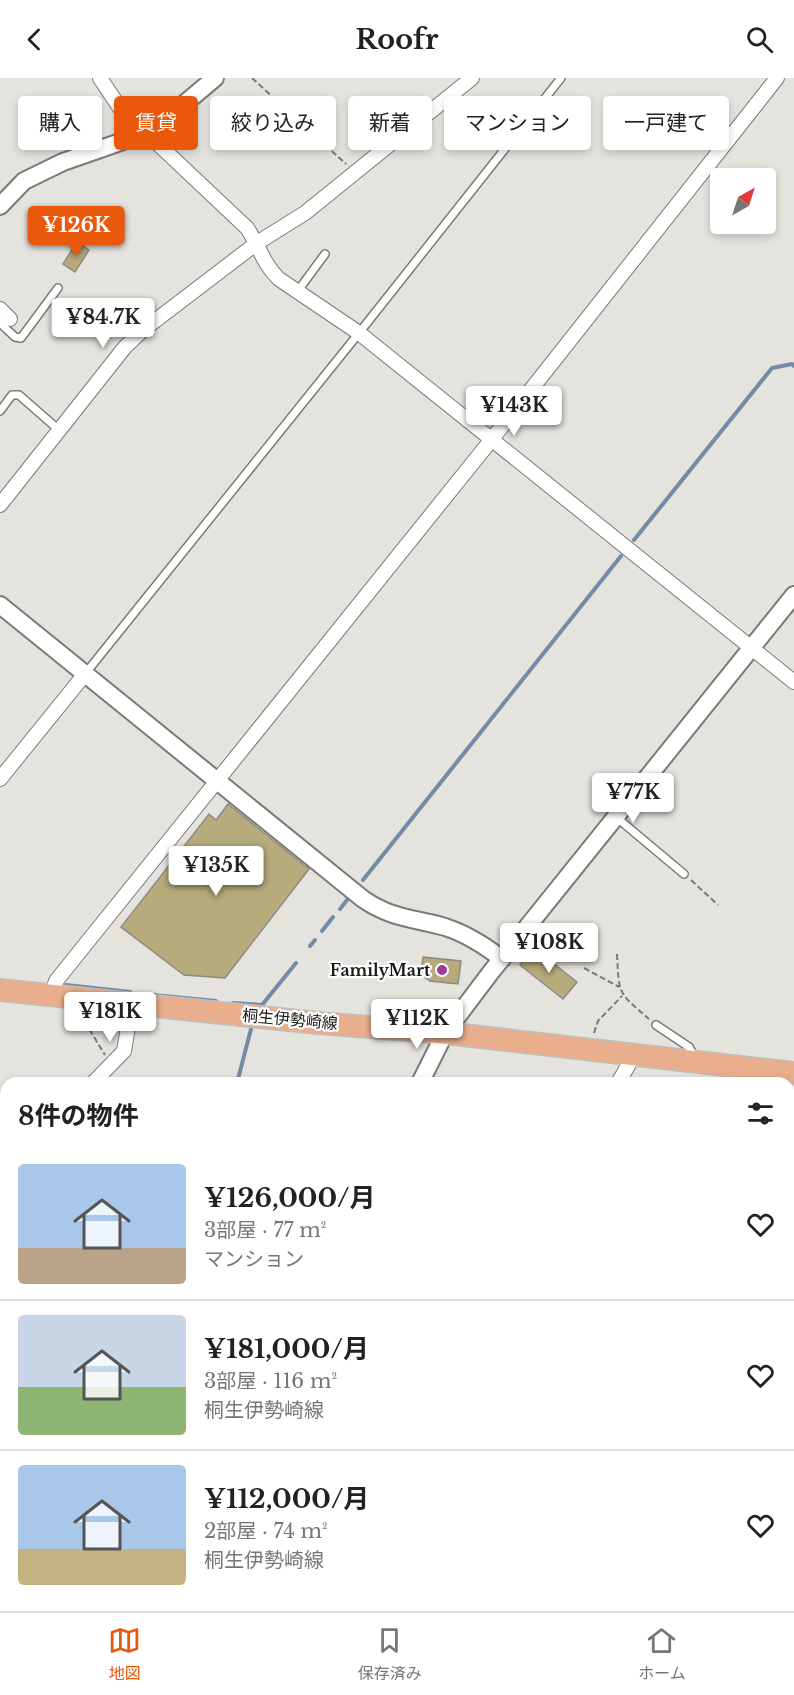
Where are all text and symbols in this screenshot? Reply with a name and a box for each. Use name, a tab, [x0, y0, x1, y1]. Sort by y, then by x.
icon: back	[18, 23, 51, 56]
text: Roofr	[356, 23, 438, 56]
icon: search	[743, 23, 776, 56]
chip: 購入	[18, 96, 102, 150]
chip: 賃貸	[114, 96, 198, 150]
chip: 絞り込み	[210, 96, 336, 150]
chip: 新着	[348, 96, 432, 150]
chip: マンション	[444, 96, 591, 150]
chip: 一戸建て	[603, 96, 729, 150]
north arrow	[710, 168, 776, 234]
map controls	[710, 168, 776, 234]
pin: ¥126K	[34, 206, 118, 257]
text: ¥126K	[42, 213, 110, 237]
pin: ¥84.7K	[54, 298, 152, 349]
text: ¥84.7K	[66, 305, 140, 329]
pin: ¥143K	[472, 386, 556, 437]
text: ¥143K	[480, 393, 548, 417]
pin: ¥77K	[597, 773, 669, 824]
text: ¥77K	[606, 780, 660, 804]
pin: ¥135K	[174, 846, 258, 897]
text: ¥135K	[183, 853, 249, 877]
pin: ¥108K	[507, 923, 591, 974]
text: ¥108K	[514, 930, 584, 954]
place label: FamilyMart	[330, 960, 431, 980]
marker: FamilyMart	[435, 963, 449, 977]
pin: ¥181K	[68, 992, 152, 1043]
text: ¥181K	[78, 999, 142, 1023]
pin: ¥112K	[375, 999, 459, 1050]
street label: 桐生伊勢崎線	[241, 1005, 339, 1033]
text: ¥112K	[385, 1006, 449, 1030]
icon: filters	[744, 1097, 777, 1130]
text: 8件の物件	[18, 1100, 139, 1132]
text: ¥126,000/月	[204, 1182, 376, 1214]
icon: home	[66, 1188, 138, 1260]
icon: heart	[744, 1208, 777, 1241]
text: 3部屋 · 77 m²	[204, 1218, 326, 1242]
text: マンション	[204, 1247, 304, 1271]
text: ¥181,000/月	[204, 1333, 369, 1365]
icon: home	[66, 1339, 138, 1411]
icon: heart	[744, 1359, 777, 1392]
text: 3部屋 · 116 m²	[204, 1369, 337, 1393]
text: 桐生伊勢崎線	[204, 1398, 324, 1422]
text: ¥112,000/月	[204, 1483, 369, 1515]
icon: home	[66, 1489, 138, 1561]
icon: heart	[744, 1509, 777, 1542]
text: 2部屋 · 74 m²	[204, 1519, 328, 1543]
text: 桐生伊勢崎線	[204, 1548, 324, 1572]
tab: 地図	[108, 1624, 141, 1684]
tab: 保存済み	[358, 1624, 422, 1684]
tab: ホーム	[638, 1624, 686, 1684]

